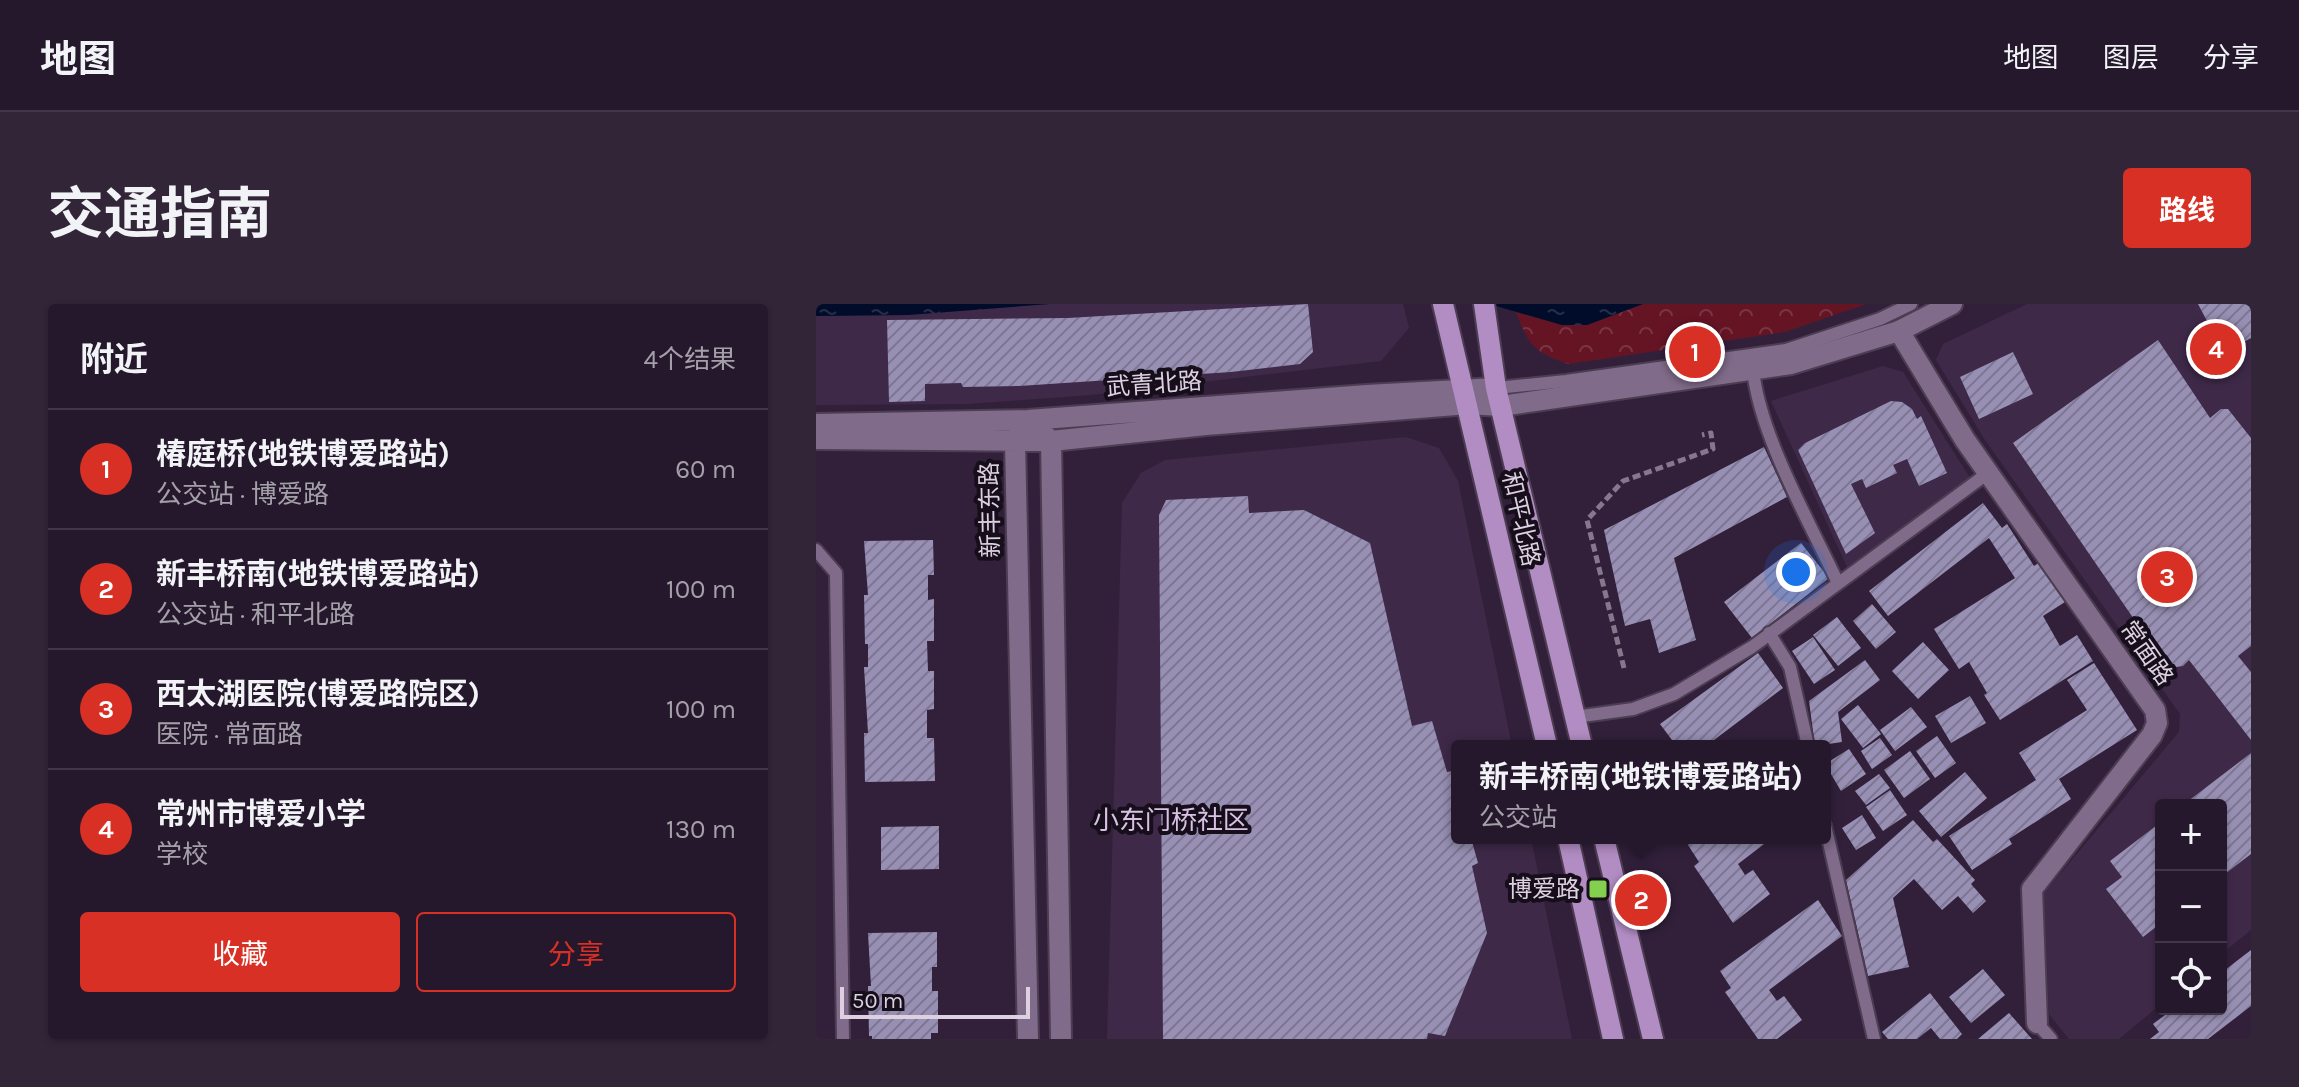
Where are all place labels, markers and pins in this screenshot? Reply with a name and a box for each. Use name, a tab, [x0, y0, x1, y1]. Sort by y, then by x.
pin: 4	[2190, 319, 2242, 379]
pin: 1	[1669, 322, 1721, 382]
pin: 3	[2141, 547, 2193, 607]
pin: 2	[1615, 870, 1667, 930]
place label: 博爱路	[1508, 875, 1580, 903]
marker: 博爱路	[1587, 878, 1609, 900]

